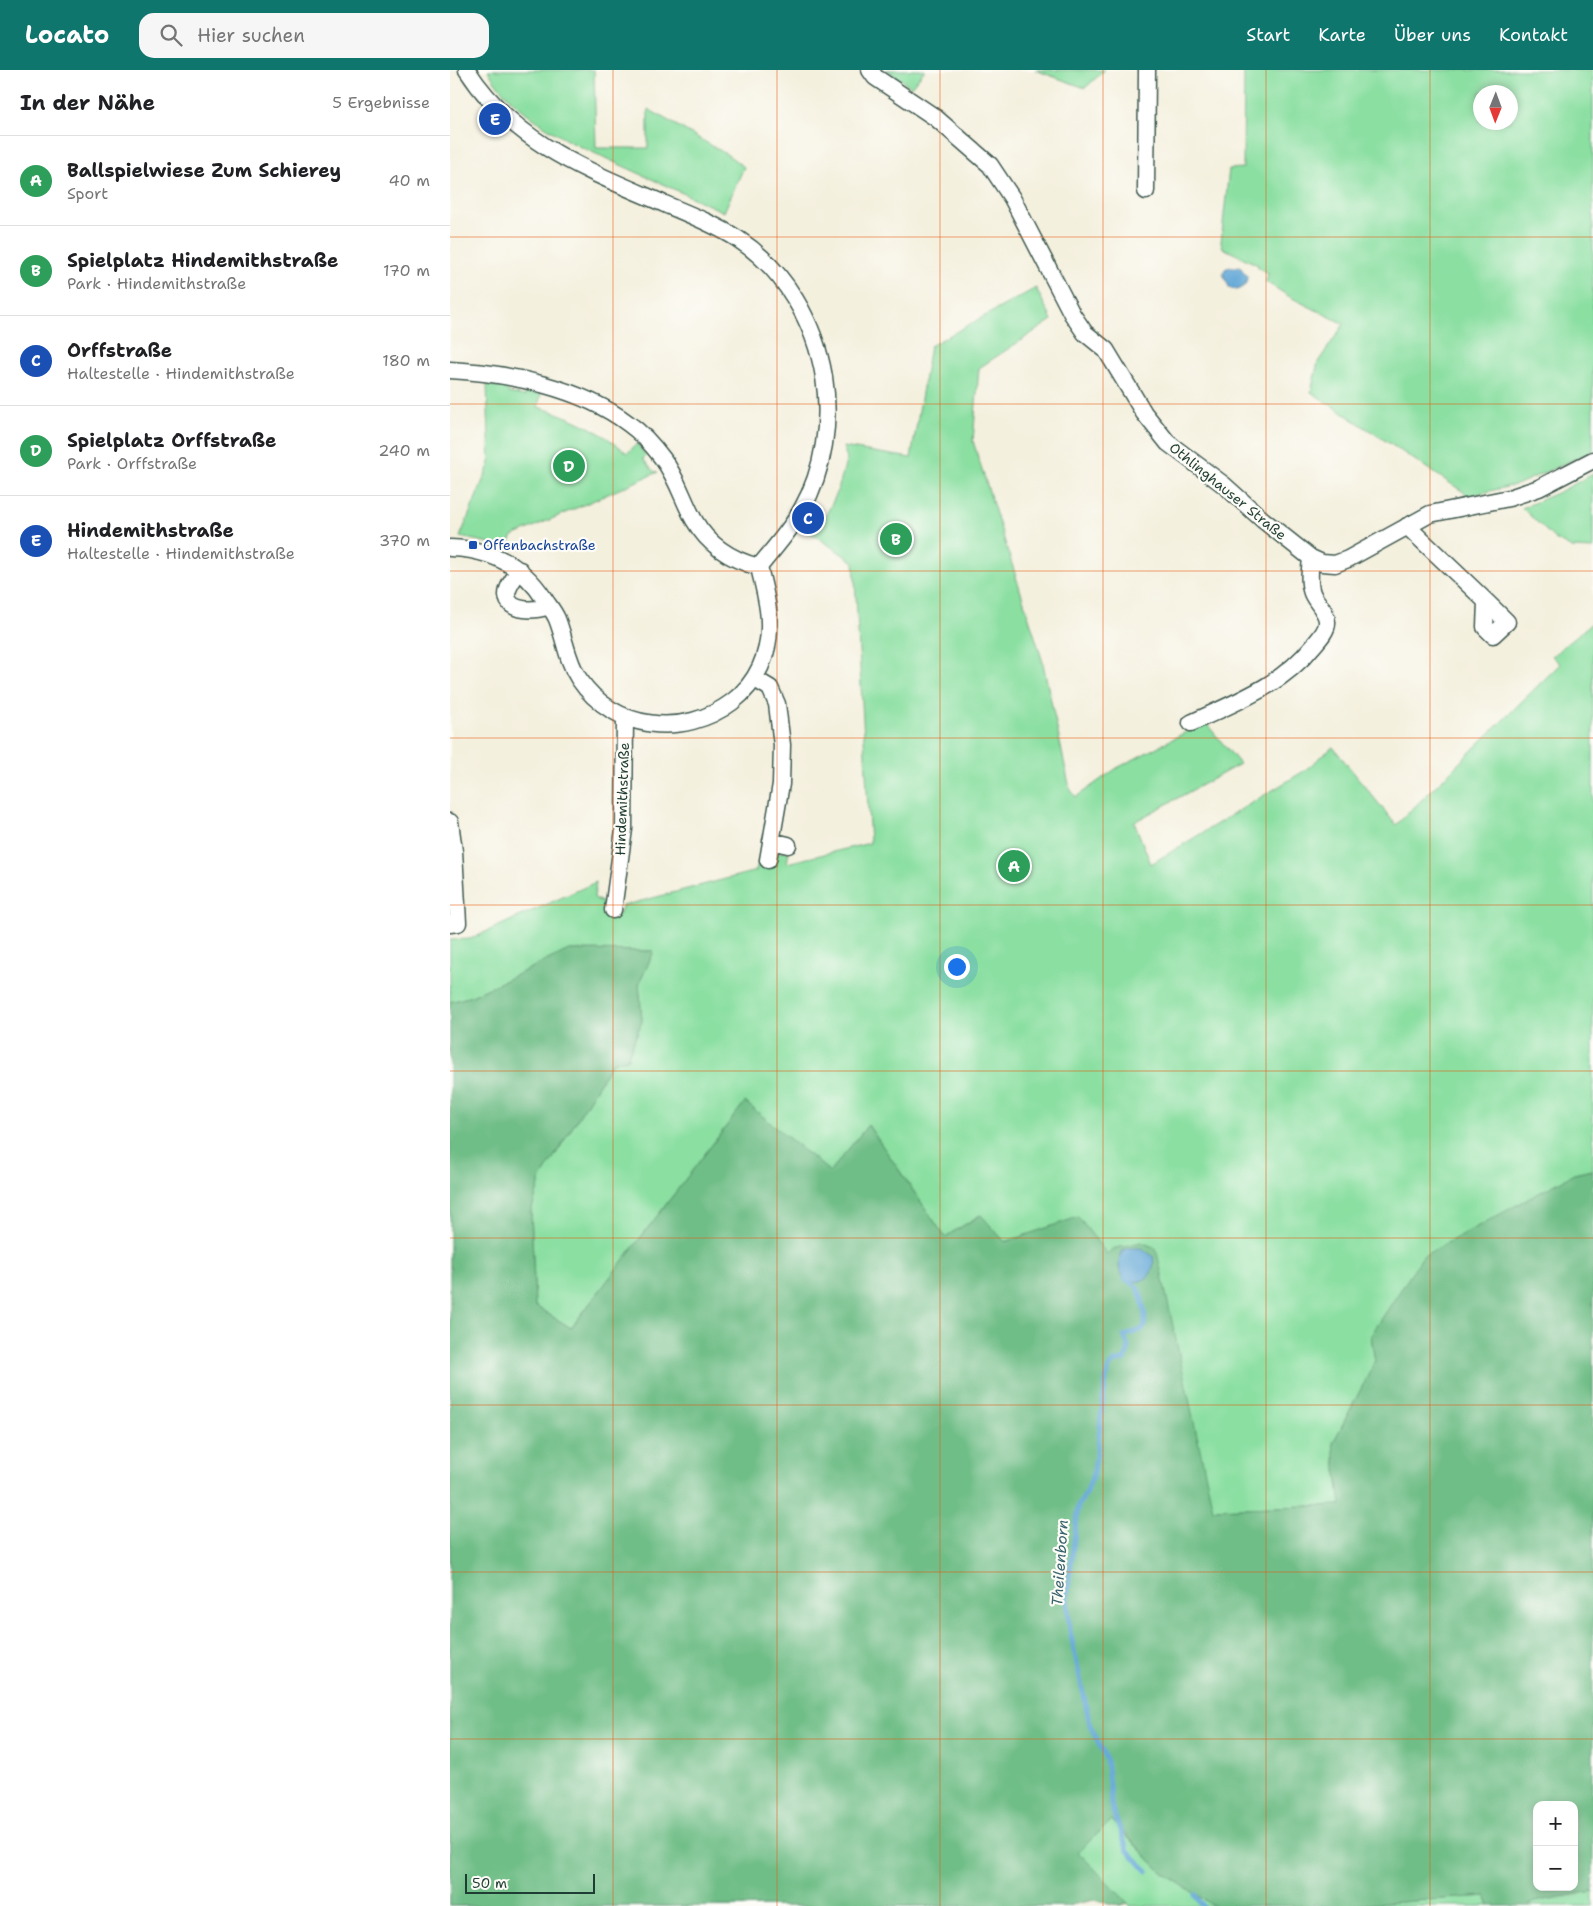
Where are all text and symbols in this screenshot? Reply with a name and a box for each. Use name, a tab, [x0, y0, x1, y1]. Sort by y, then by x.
search box	[139, 13, 489, 58]
text: Locato	[25, 19, 109, 51]
icon: search	[157, 21, 185, 49]
text: Hier suchen	[197, 23, 305, 48]
text: Start	[1246, 23, 1290, 47]
text: Karte	[1318, 23, 1366, 47]
text: Über uns	[1394, 23, 1471, 47]
text: Kontakt	[1499, 23, 1568, 47]
north arrow	[1473, 85, 1518, 130]
text: In der Nähe	[20, 89, 155, 117]
text: 5 Ergebnisse	[332, 92, 430, 113]
pin: E	[479, 100, 511, 138]
text: Ballspielwiese Zum Schierey	[67, 158, 341, 183]
text: A	[30, 170, 42, 191]
text: 40 m	[388, 170, 430, 191]
text: Sport	[67, 183, 108, 204]
text: Spielplatz Hindemithstraße	[67, 248, 338, 273]
text: B	[31, 260, 41, 281]
text: 170 m	[383, 260, 430, 281]
text: Park · Hindemithstraße	[67, 273, 246, 294]
text: Orffstraße	[67, 338, 172, 363]
text: C	[31, 350, 41, 371]
text: 180 m	[382, 350, 430, 371]
text: Haltestelle · Hindemithstraße	[67, 363, 295, 384]
text: Spielplatz Orffstraße	[67, 428, 276, 453]
street label: Othlinghauser Straße	[1166, 438, 1290, 544]
text: D	[30, 440, 42, 461]
text: 240 m	[378, 440, 430, 461]
pin: D	[553, 447, 585, 485]
text: Park · Orffstraße	[67, 453, 197, 474]
pin: C	[792, 499, 824, 537]
text: Hindemithstraße	[67, 518, 234, 543]
pin: B	[880, 520, 912, 558]
text: E	[31, 530, 41, 551]
text: 370 m	[379, 530, 430, 551]
place label: Offenbachstraße	[483, 536, 596, 554]
marker: Offenbachstraße	[467, 539, 479, 551]
text: Haltestelle · Hindemithstraße	[67, 543, 295, 564]
street label: Hindemithstraße	[611, 742, 633, 856]
pin: A	[998, 847, 1030, 885]
your location	[944, 954, 970, 980]
water label: Theilenborn	[1047, 1519, 1073, 1607]
map controls	[1533, 1801, 1578, 1891]
button: +	[1533, 1801, 1578, 1846]
button: −	[1533, 1846, 1578, 1891]
scale bar	[465, 1871, 595, 1894]
text: 50 m	[472, 1874, 507, 1892]

